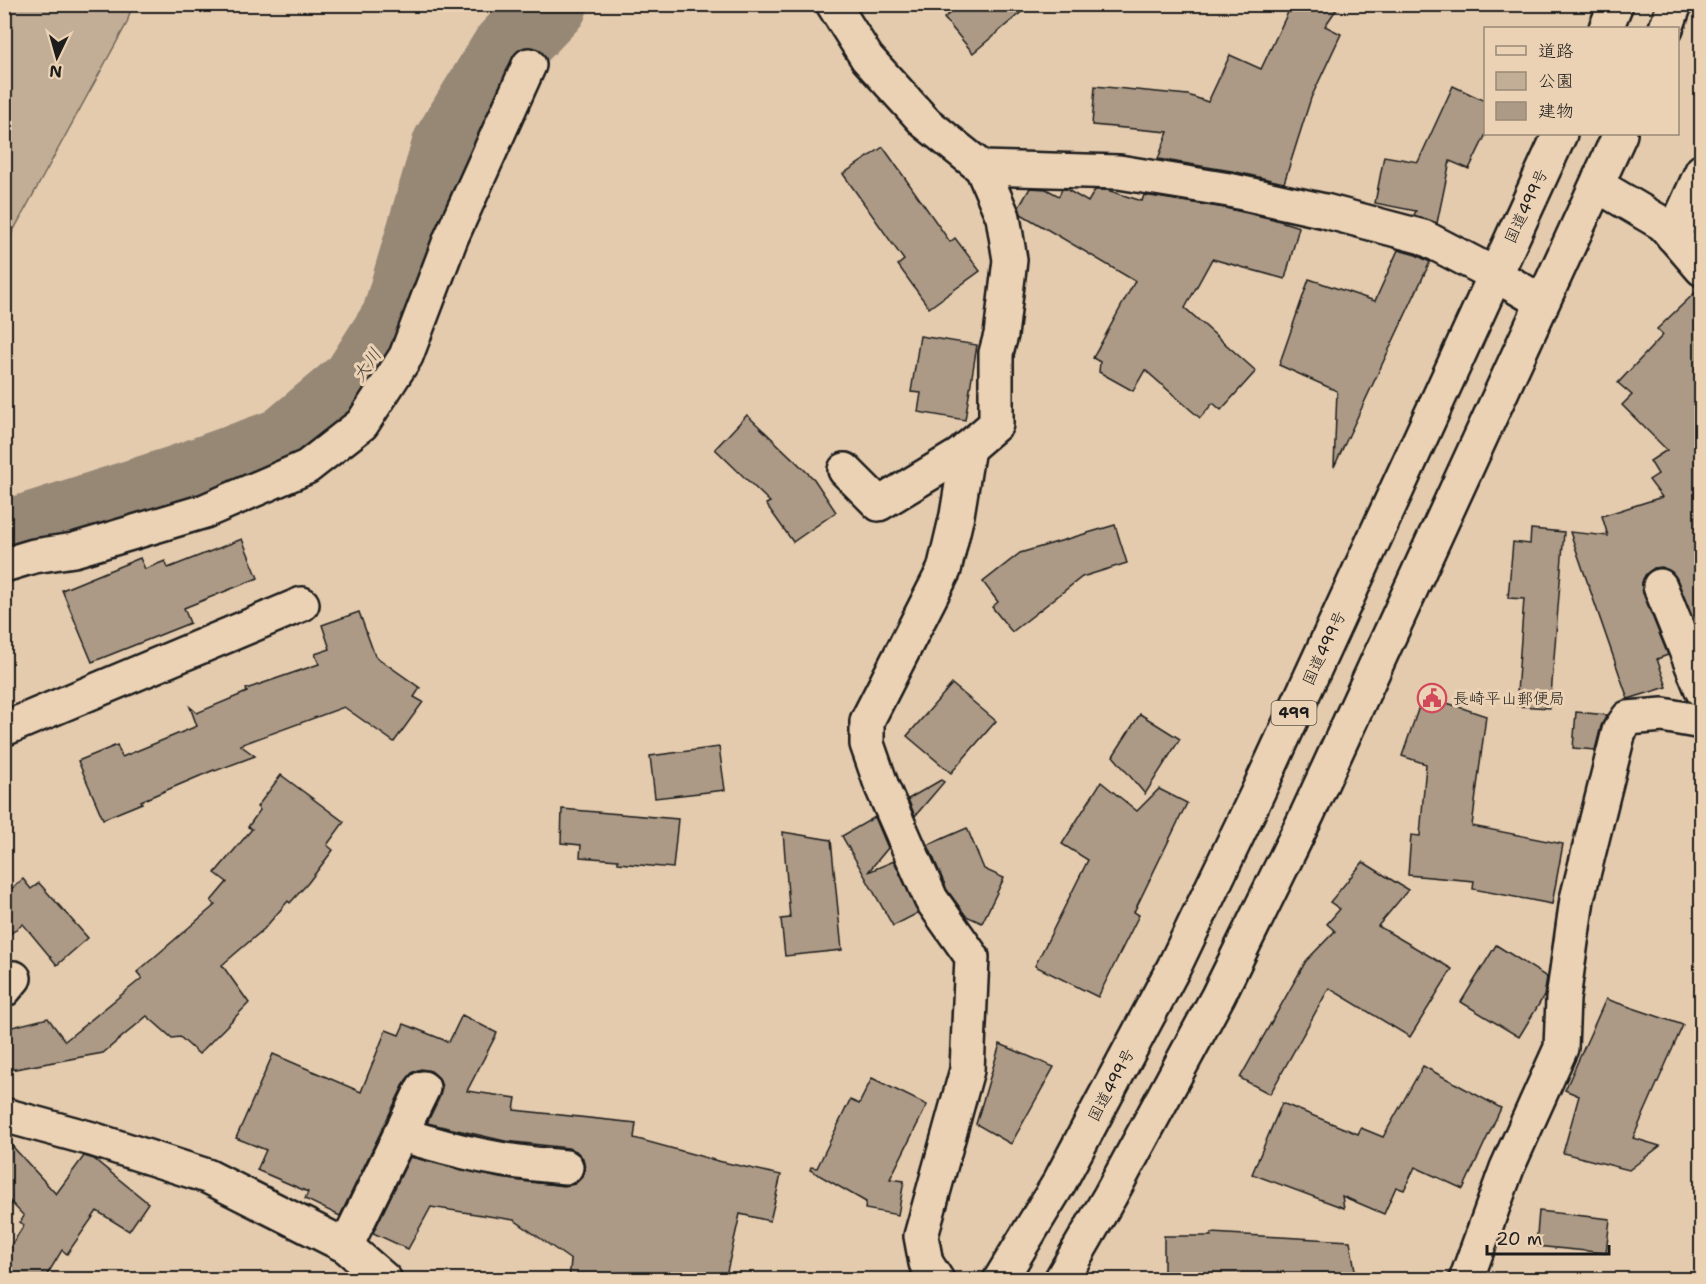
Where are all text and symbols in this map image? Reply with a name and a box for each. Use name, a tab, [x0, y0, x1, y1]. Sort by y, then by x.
north arrow	[27, 27, 87, 87]
legend	[1484, 27, 1679, 135]
text: 道路	[1538, 39, 1574, 63]
text: N	[49, 60, 63, 82]
text: 公園	[1538, 69, 1574, 93]
text: 建物	[1538, 99, 1574, 123]
street label: 国道499号	[1500, 165, 1552, 247]
water label: 大川	[347, 343, 387, 387]
street label: 国道499号	[1298, 607, 1350, 689]
public building icon: 長崎平山郵便局	[1416, 682, 1448, 714]
place label: 長崎平山郵便局	[1453, 688, 1565, 709]
road number: 499	[1272, 701, 1316, 725]
street label: 国道499号	[1083, 1045, 1139, 1125]
scale bar	[1487, 1218, 1608, 1256]
text: 20 m	[1496, 1227, 1542, 1251]

